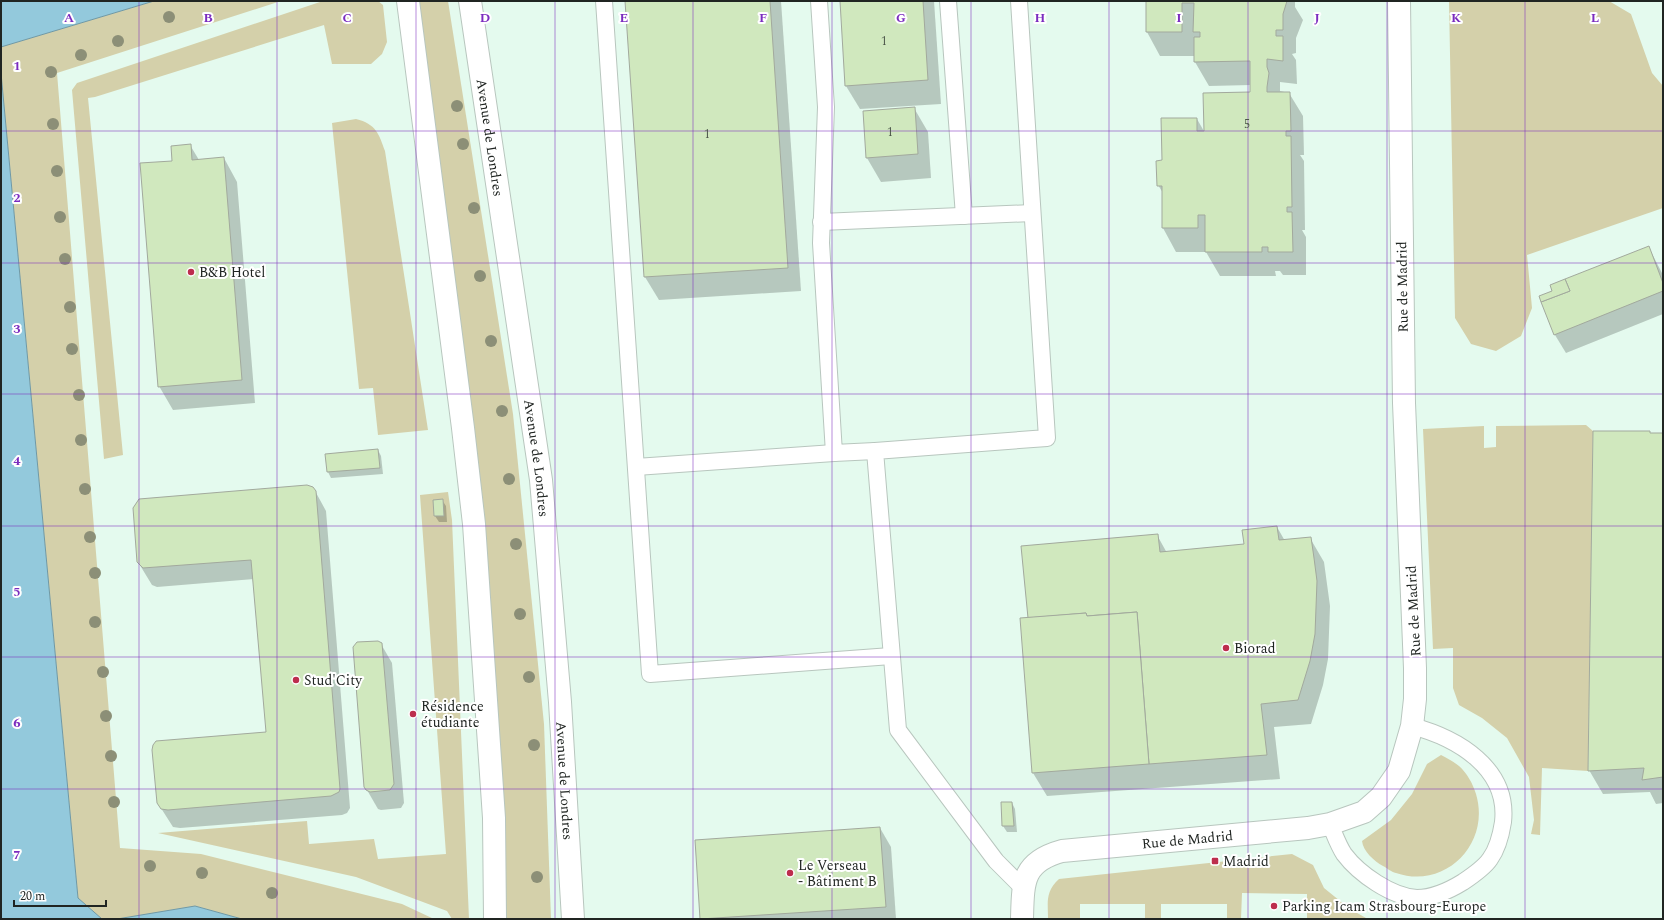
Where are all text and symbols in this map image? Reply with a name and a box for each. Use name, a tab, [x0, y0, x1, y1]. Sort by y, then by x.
text: A	[64, 8, 74, 28]
text: B	[203, 8, 213, 28]
text: C	[342, 8, 352, 28]
text: D	[480, 8, 490, 28]
text: E	[620, 8, 629, 28]
text: F	[759, 8, 767, 28]
text: G	[896, 8, 906, 28]
text: H	[1035, 8, 1046, 28]
text: I	[1176, 8, 1182, 28]
text: J	[1314, 8, 1320, 28]
text: K	[1451, 8, 1461, 28]
text: L	[1591, 8, 1599, 28]
house number: 1	[881, 32, 887, 51]
text: 1	[13, 56, 21, 76]
street label: Avenue de Londres	[471, 77, 509, 198]
house number: 5	[1244, 115, 1250, 134]
house number: 1	[887, 123, 893, 142]
house number: 1	[704, 125, 710, 144]
text: 2	[13, 188, 21, 208]
street label: Rue de Madrid	[1391, 241, 1414, 333]
place label: B&B Hotel	[199, 262, 265, 283]
marker: B&B Hotel	[186, 267, 196, 277]
text: 3	[13, 319, 21, 339]
street label: Avenue de Londres	[518, 398, 554, 518]
text: 4	[13, 451, 21, 471]
street label: Rue de Madrid	[1401, 565, 1426, 657]
text: 5	[13, 582, 21, 602]
place label: Biorad	[1234, 638, 1276, 659]
marker: Biorad	[1221, 643, 1231, 653]
place label: Stud'City	[304, 670, 363, 691]
marker: Stud'City	[291, 675, 301, 685]
place label: Résidence étudiante	[421, 696, 484, 733]
marker: Résidence étudiante	[408, 709, 418, 719]
text: 6	[13, 713, 21, 733]
street label: Avenue de Londres	[550, 721, 578, 841]
street label: Rue de Madrid	[1141, 825, 1234, 854]
text: 7	[13, 845, 21, 865]
place label: Madrid	[1223, 851, 1269, 872]
place label: Le Verseau - Bâtiment B	[798, 855, 877, 892]
marker: Madrid	[1210, 856, 1220, 866]
marker: Le Verseau - Bâtiment B	[785, 868, 795, 878]
scale bar	[14, 882, 106, 908]
text: 20 m	[20, 887, 45, 906]
place label: Parking Icam Strasbourg-Europe	[1282, 896, 1487, 917]
marker: Parking Icam Strasbourg-Europe	[1269, 901, 1279, 911]

